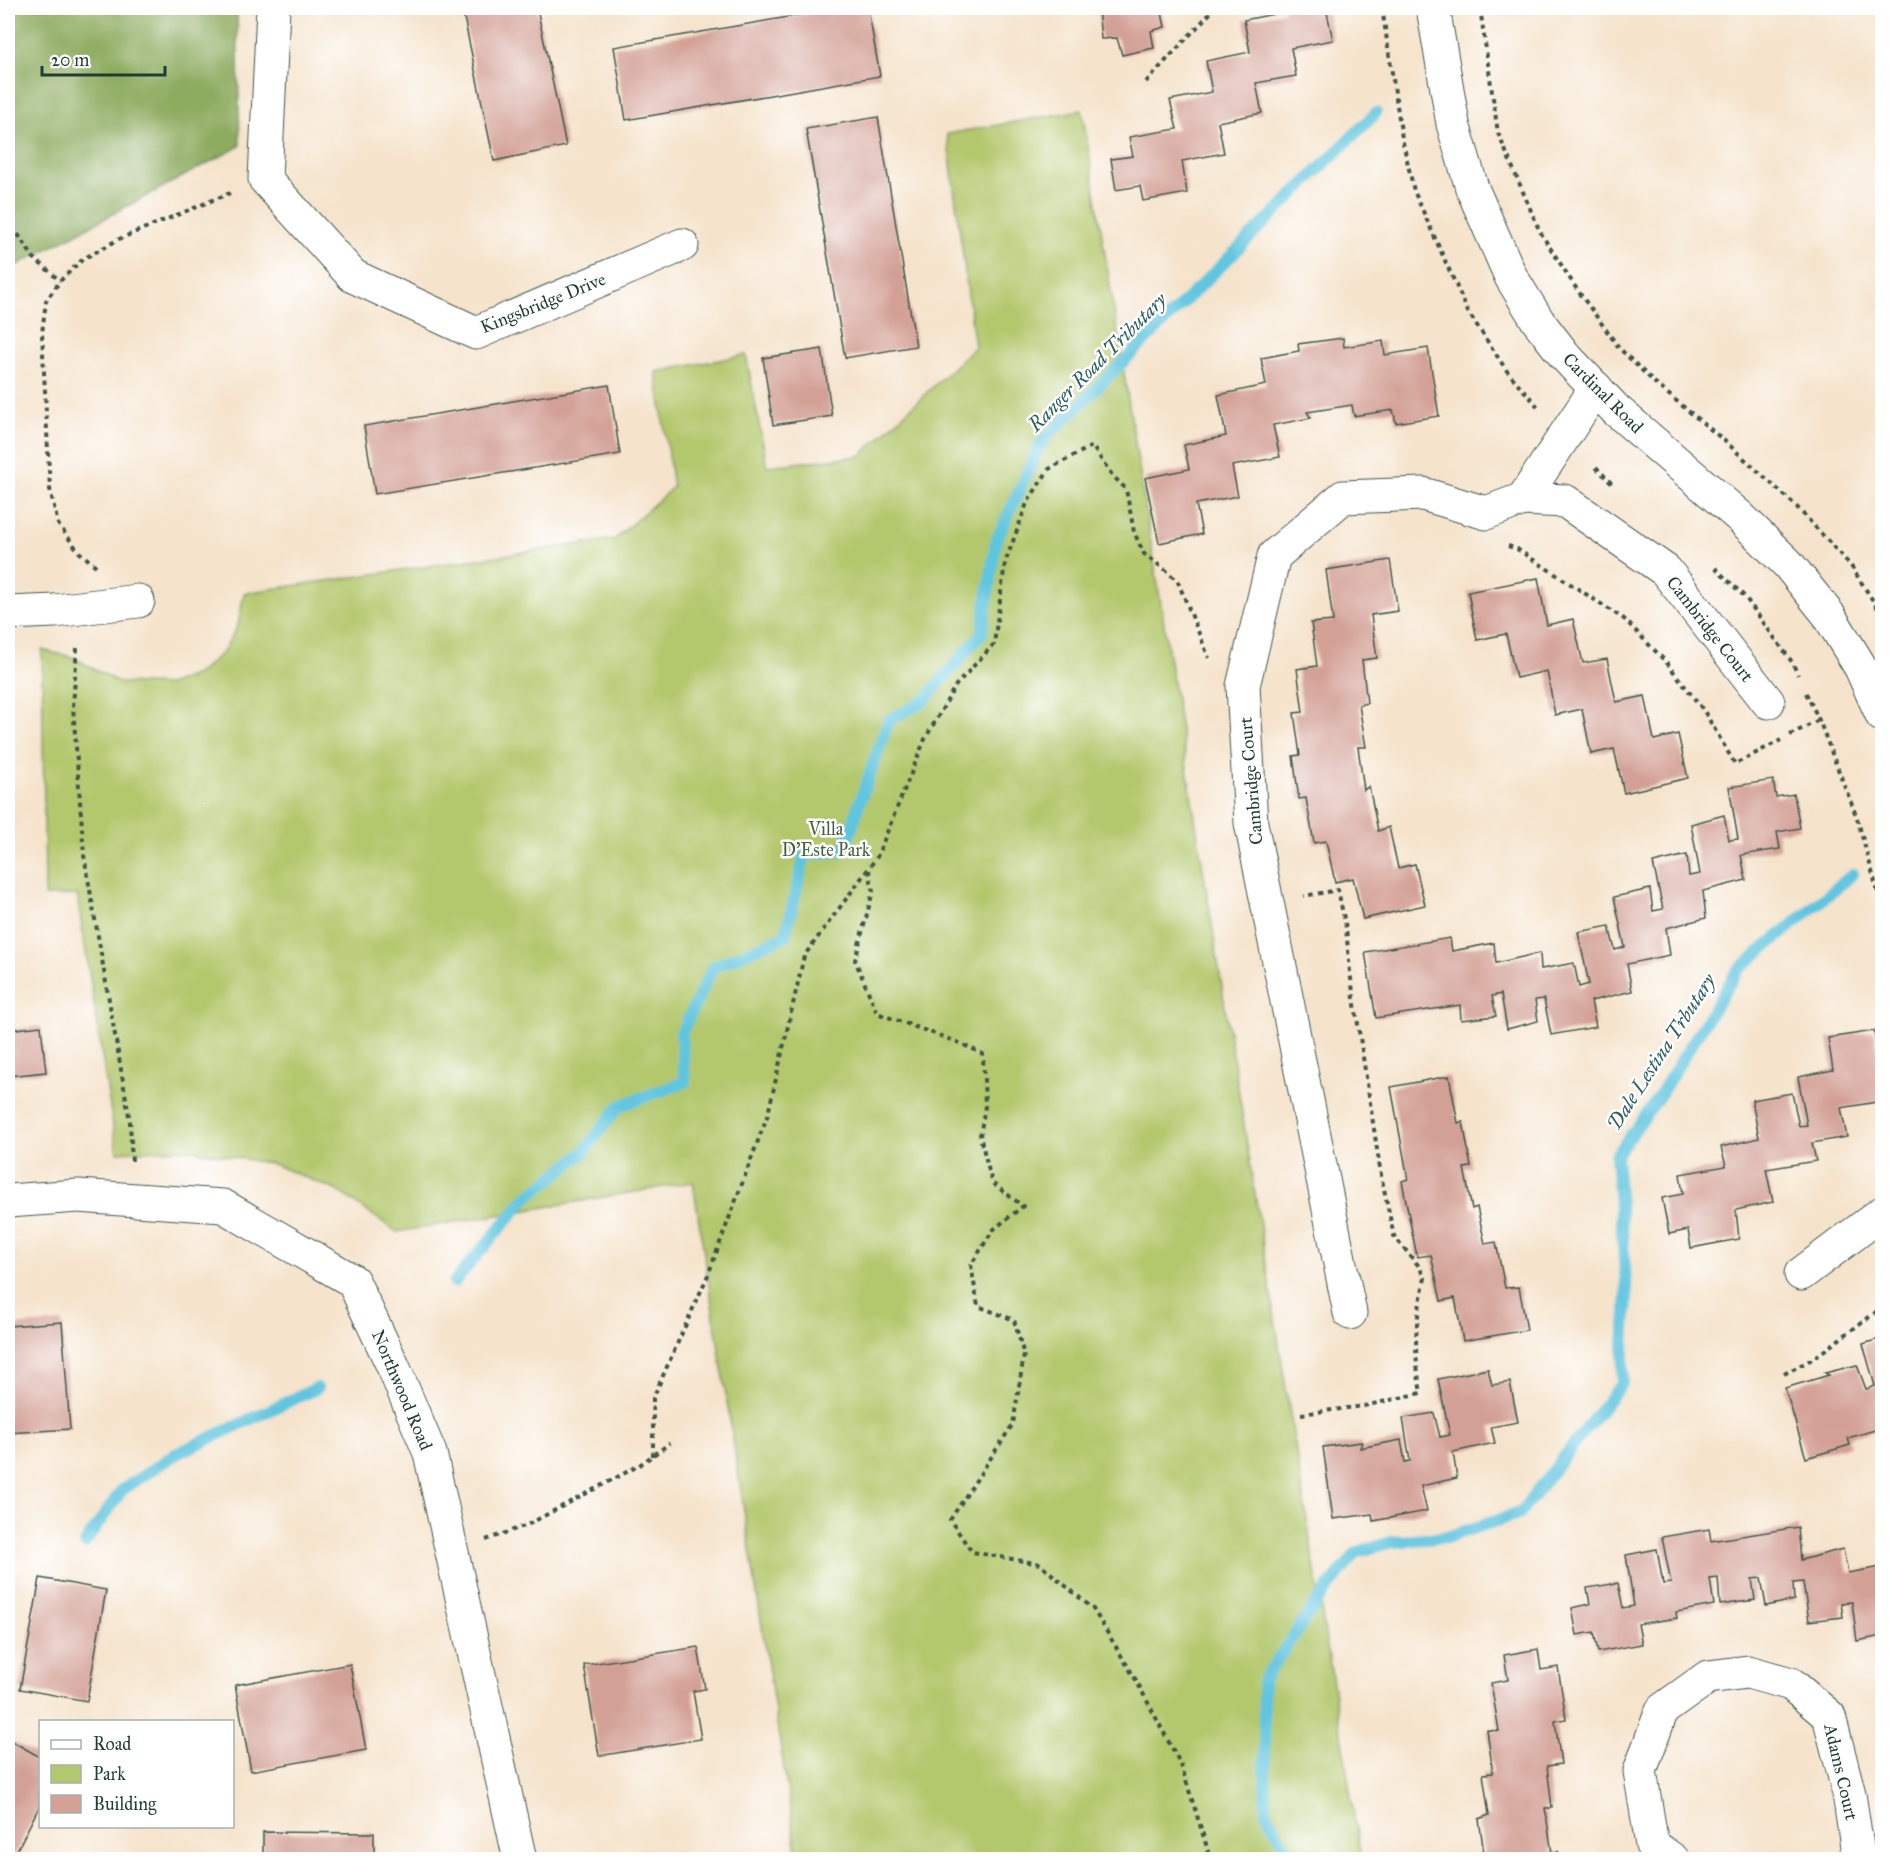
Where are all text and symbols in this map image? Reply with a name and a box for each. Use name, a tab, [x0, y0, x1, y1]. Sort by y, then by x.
scale bar	[42, 39, 165, 77]
text: 20 m	[51, 49, 89, 71]
street label: Kingsbridge Drive	[477, 268, 609, 339]
water label: Ranger Road Tributary	[1022, 287, 1172, 437]
street label: Cardinal Road	[1558, 348, 1648, 438]
street label: Cambridge Court	[1661, 572, 1759, 687]
street label: Cambridge Court	[1234, 715, 1269, 846]
park label: Villa D'Este Park	[782, 818, 871, 861]
water label: Dale Lestina Trbutary	[1602, 968, 1721, 1134]
street label: Northwood Road	[367, 1327, 437, 1453]
legend	[39, 1720, 234, 1828]
street label: Adams Court	[1819, 1721, 1863, 1823]
text: Road	[93, 1733, 131, 1755]
text: Park	[93, 1763, 126, 1785]
text: Building	[93, 1793, 157, 1816]

